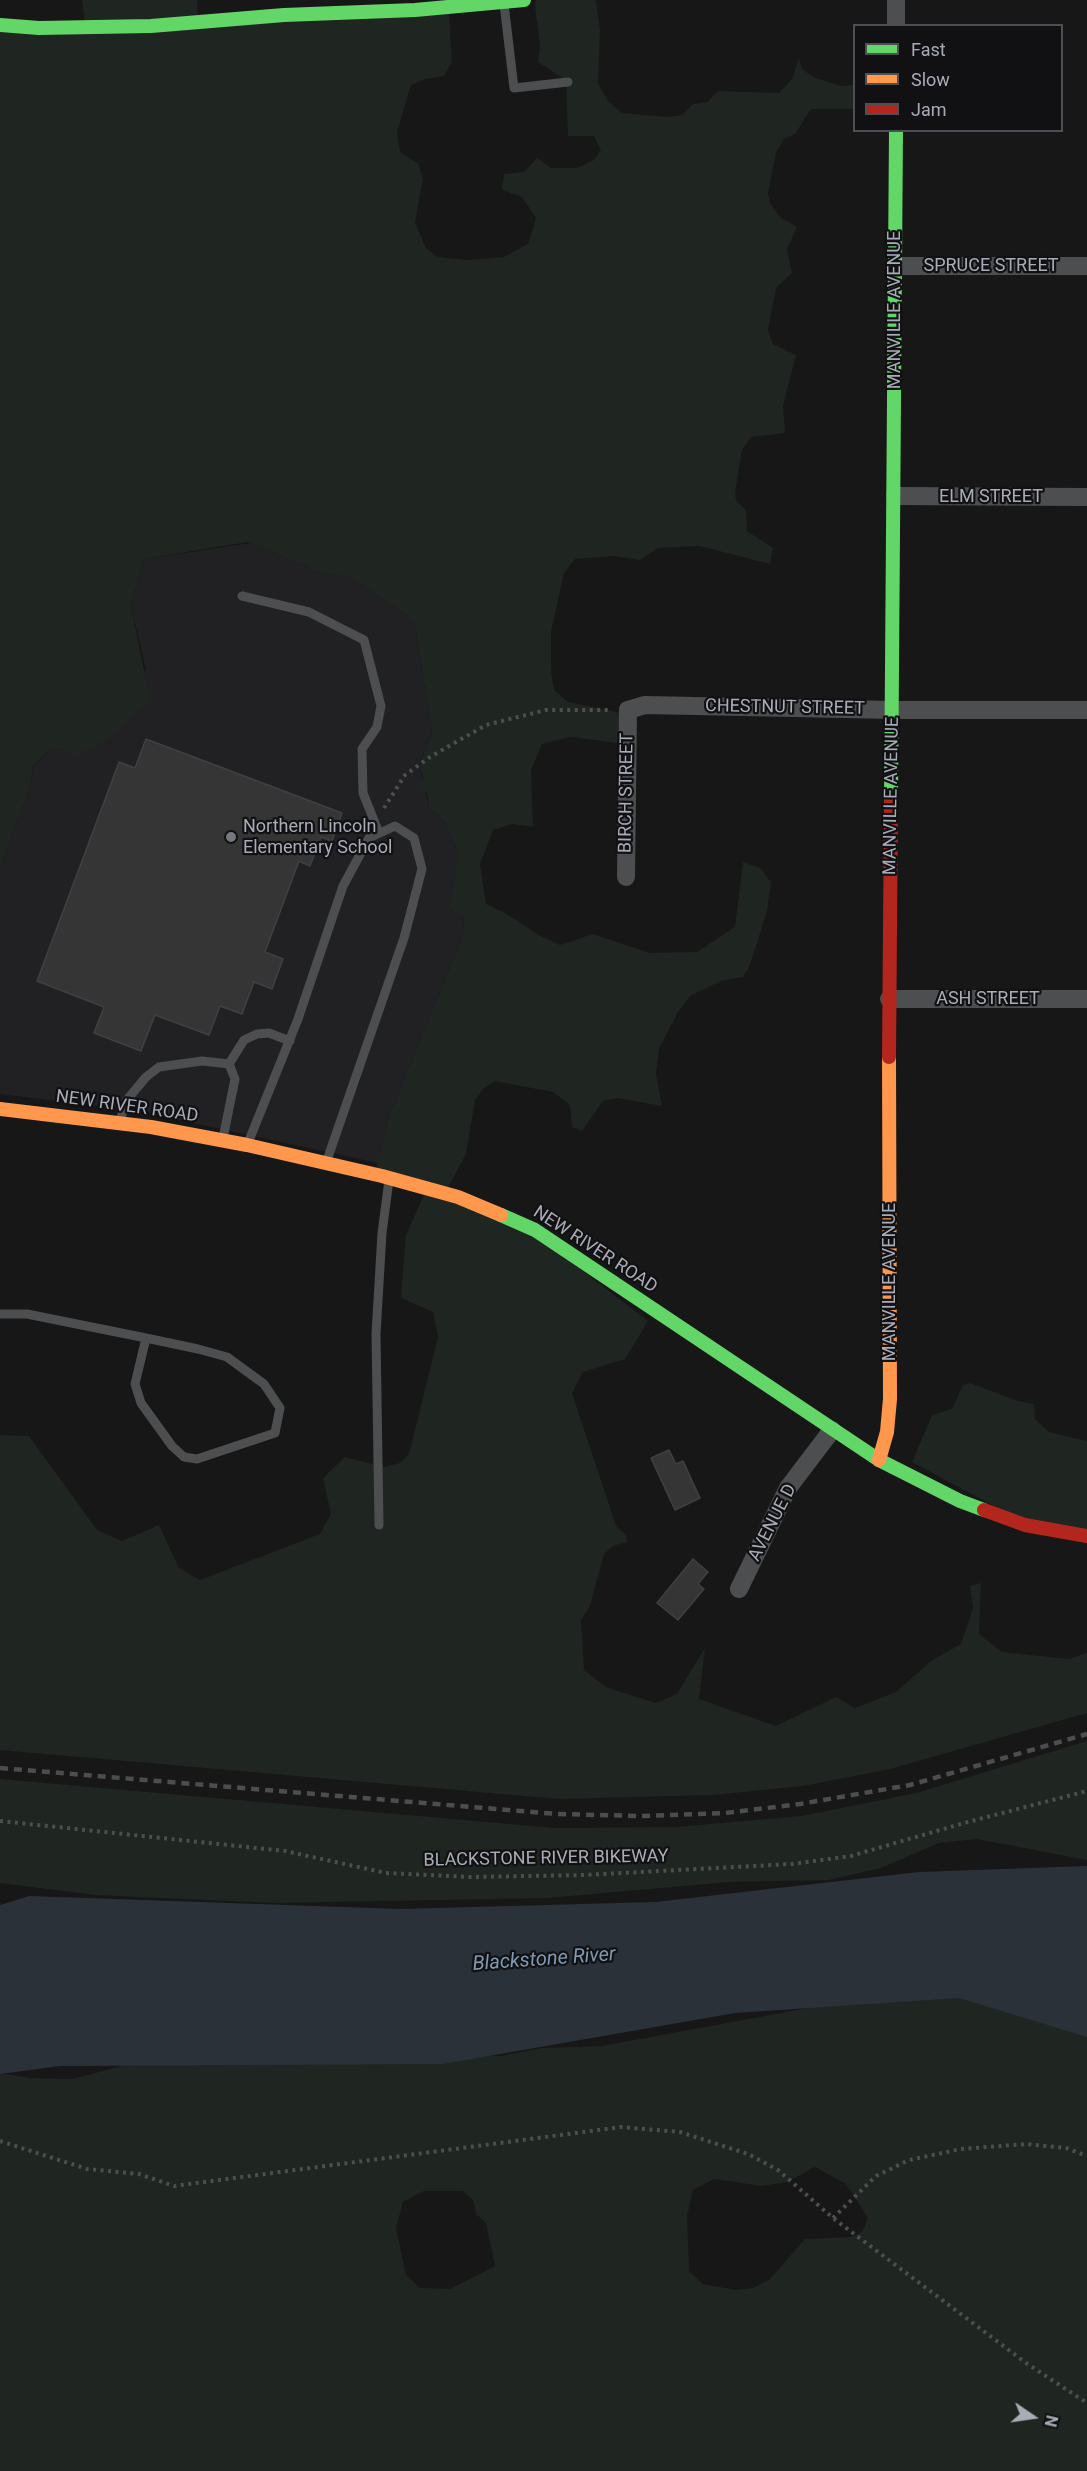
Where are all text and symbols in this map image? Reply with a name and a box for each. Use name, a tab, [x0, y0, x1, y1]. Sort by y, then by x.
legend	[853, 24, 1063, 132]
text: Fast	[911, 39, 946, 60]
text: Slow	[911, 69, 950, 90]
text: Jam	[911, 99, 947, 120]
street label: MANVILLE AVENUE	[884, 231, 906, 389]
street label: SPRUCE STREET	[923, 255, 1059, 277]
street label: ELM STREET	[939, 486, 1043, 508]
street label: CHESTNUT STREET	[705, 696, 865, 720]
street label: MANVILLE AVENUE	[880, 717, 904, 875]
street label: BIRCH STREET	[615, 733, 639, 853]
place label: Northern Lincoln Elementary School	[243, 816, 392, 858]
marker: Northern Lincoln Elementary School	[224, 830, 238, 844]
street label: ASH STREET	[936, 988, 1040, 1010]
street label: NEW RIVER ROAD	[54, 1086, 200, 1128]
street label: NEW RIVER ROAD	[529, 1202, 661, 1298]
street label: MANVILLE AVENUE	[879, 1203, 901, 1361]
street label: AVENUE D	[744, 1481, 802, 1565]
street label: BLACKSTONE RIVER BIKEWAY	[423, 1846, 669, 1872]
water label: Blackstone River	[472, 1943, 616, 1977]
north arrow	[1003, 2387, 1063, 2447]
text: N	[1041, 2414, 1062, 2429]

